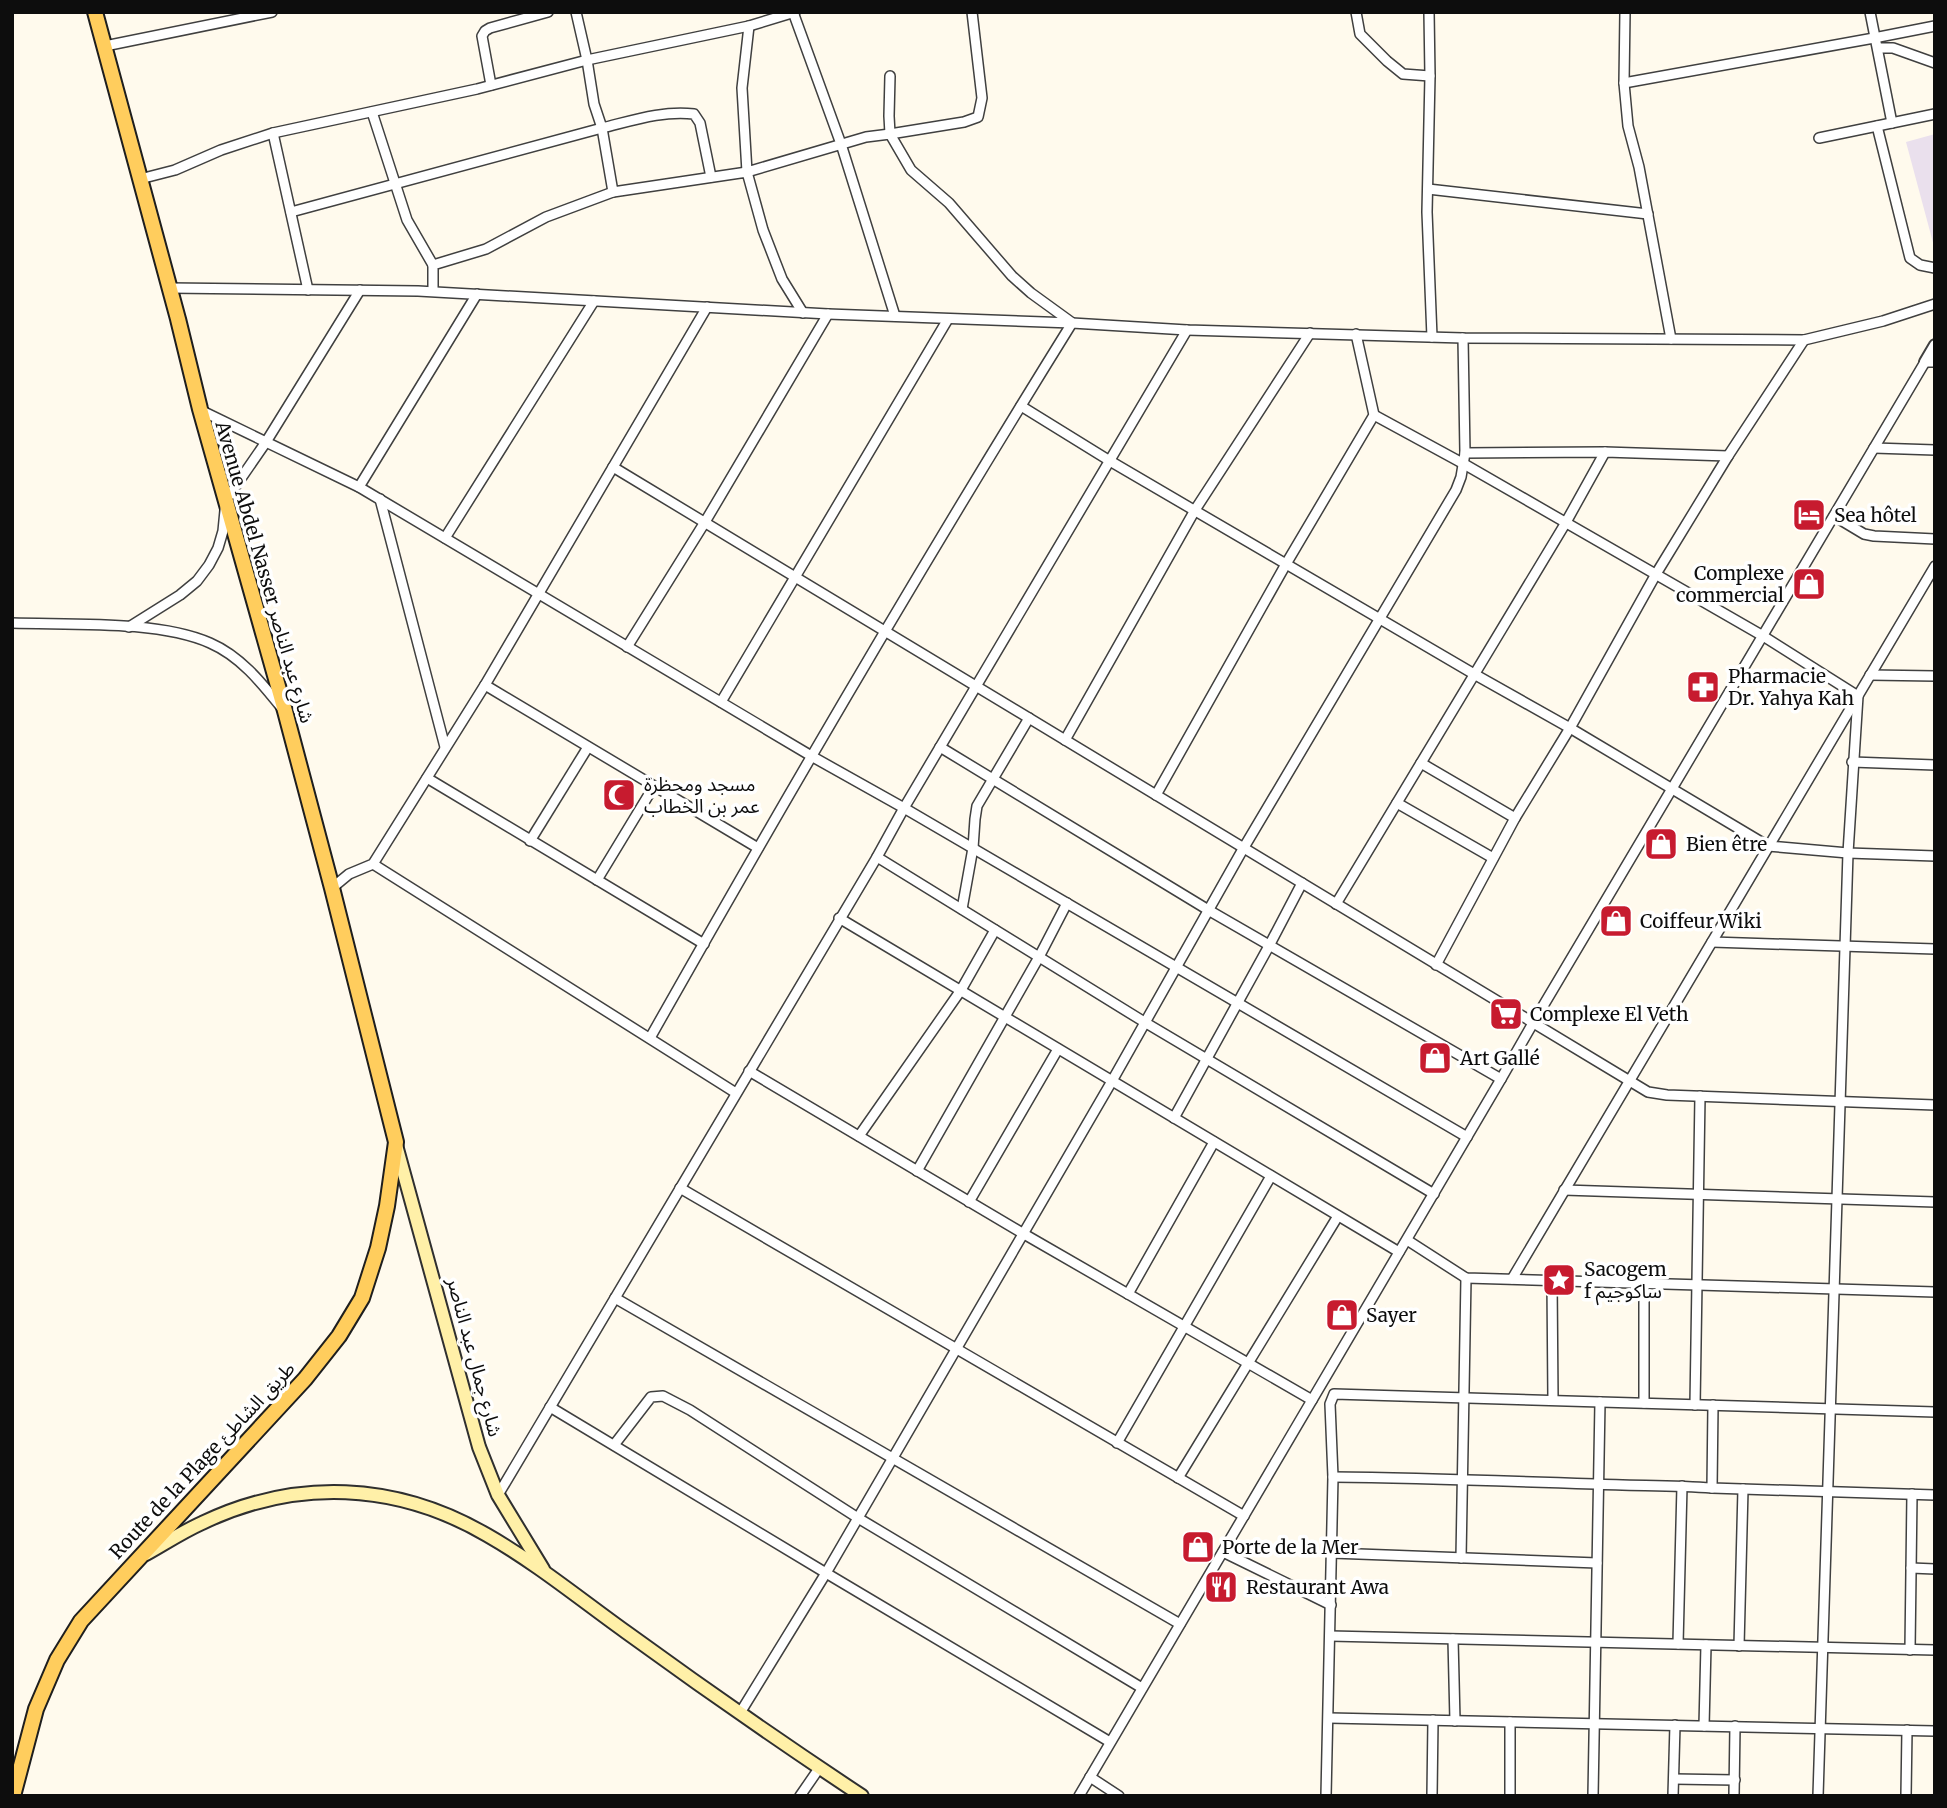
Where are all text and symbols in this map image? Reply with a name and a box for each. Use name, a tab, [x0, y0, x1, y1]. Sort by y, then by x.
street label: Avenue Abdel Nasser شارع عبد الناصر	[208, 417, 320, 726]
hotel icon: Sea hôtel	[1790, 496, 1828, 534]
place label: Sea hôtel	[1834, 503, 1917, 527]
place label: Complexe commercial	[1676, 561, 1784, 607]
shop icon: Complexe commercial	[1790, 565, 1828, 603]
place label: Pharmacie Dr. Yahya Kah	[1728, 664, 1855, 710]
pharmacy icon: Pharmacie Dr. Yahya Kah	[1684, 668, 1722, 706]
place label: مسجد ومحظرة عمر بن الخطاب	[644, 772, 760, 818]
mosque icon: مسجد ومحظرة عمر بن الخطاب	[600, 776, 638, 814]
shop icon: Bien être	[1642, 825, 1680, 863]
place label: Bien être	[1686, 832, 1767, 856]
shop icon: Coiffeur Wiki	[1597, 902, 1635, 940]
place label: Coiffeur Wiki	[1640, 909, 1762, 933]
supermarket icon: Complexe El Veth	[1487, 995, 1525, 1033]
place label: Complexe El Veth	[1530, 1002, 1689, 1026]
shop icon: Art Gallé	[1416, 1039, 1454, 1077]
place label: Art Gallé	[1459, 1046, 1540, 1070]
place label: Sacogem f ساكوجيم	[1584, 1257, 1667, 1306]
place icon: Sacogem f ساكوجيم	[1540, 1261, 1578, 1299]
street label: شارع جمال عبد الناصر	[440, 1274, 508, 1440]
shop icon: Sayer	[1323, 1296, 1361, 1334]
place label: Sayer	[1366, 1303, 1417, 1327]
street label: Route de la Plage طريق الشاطئ	[104, 1356, 300, 1564]
shop icon: Porte de la Mer	[1179, 1528, 1217, 1566]
place label: Porte de la Mer	[1222, 1535, 1359, 1559]
restaurant icon: Restaurant Awa	[1202, 1568, 1240, 1606]
place label: Restaurant Awa	[1246, 1575, 1389, 1599]

